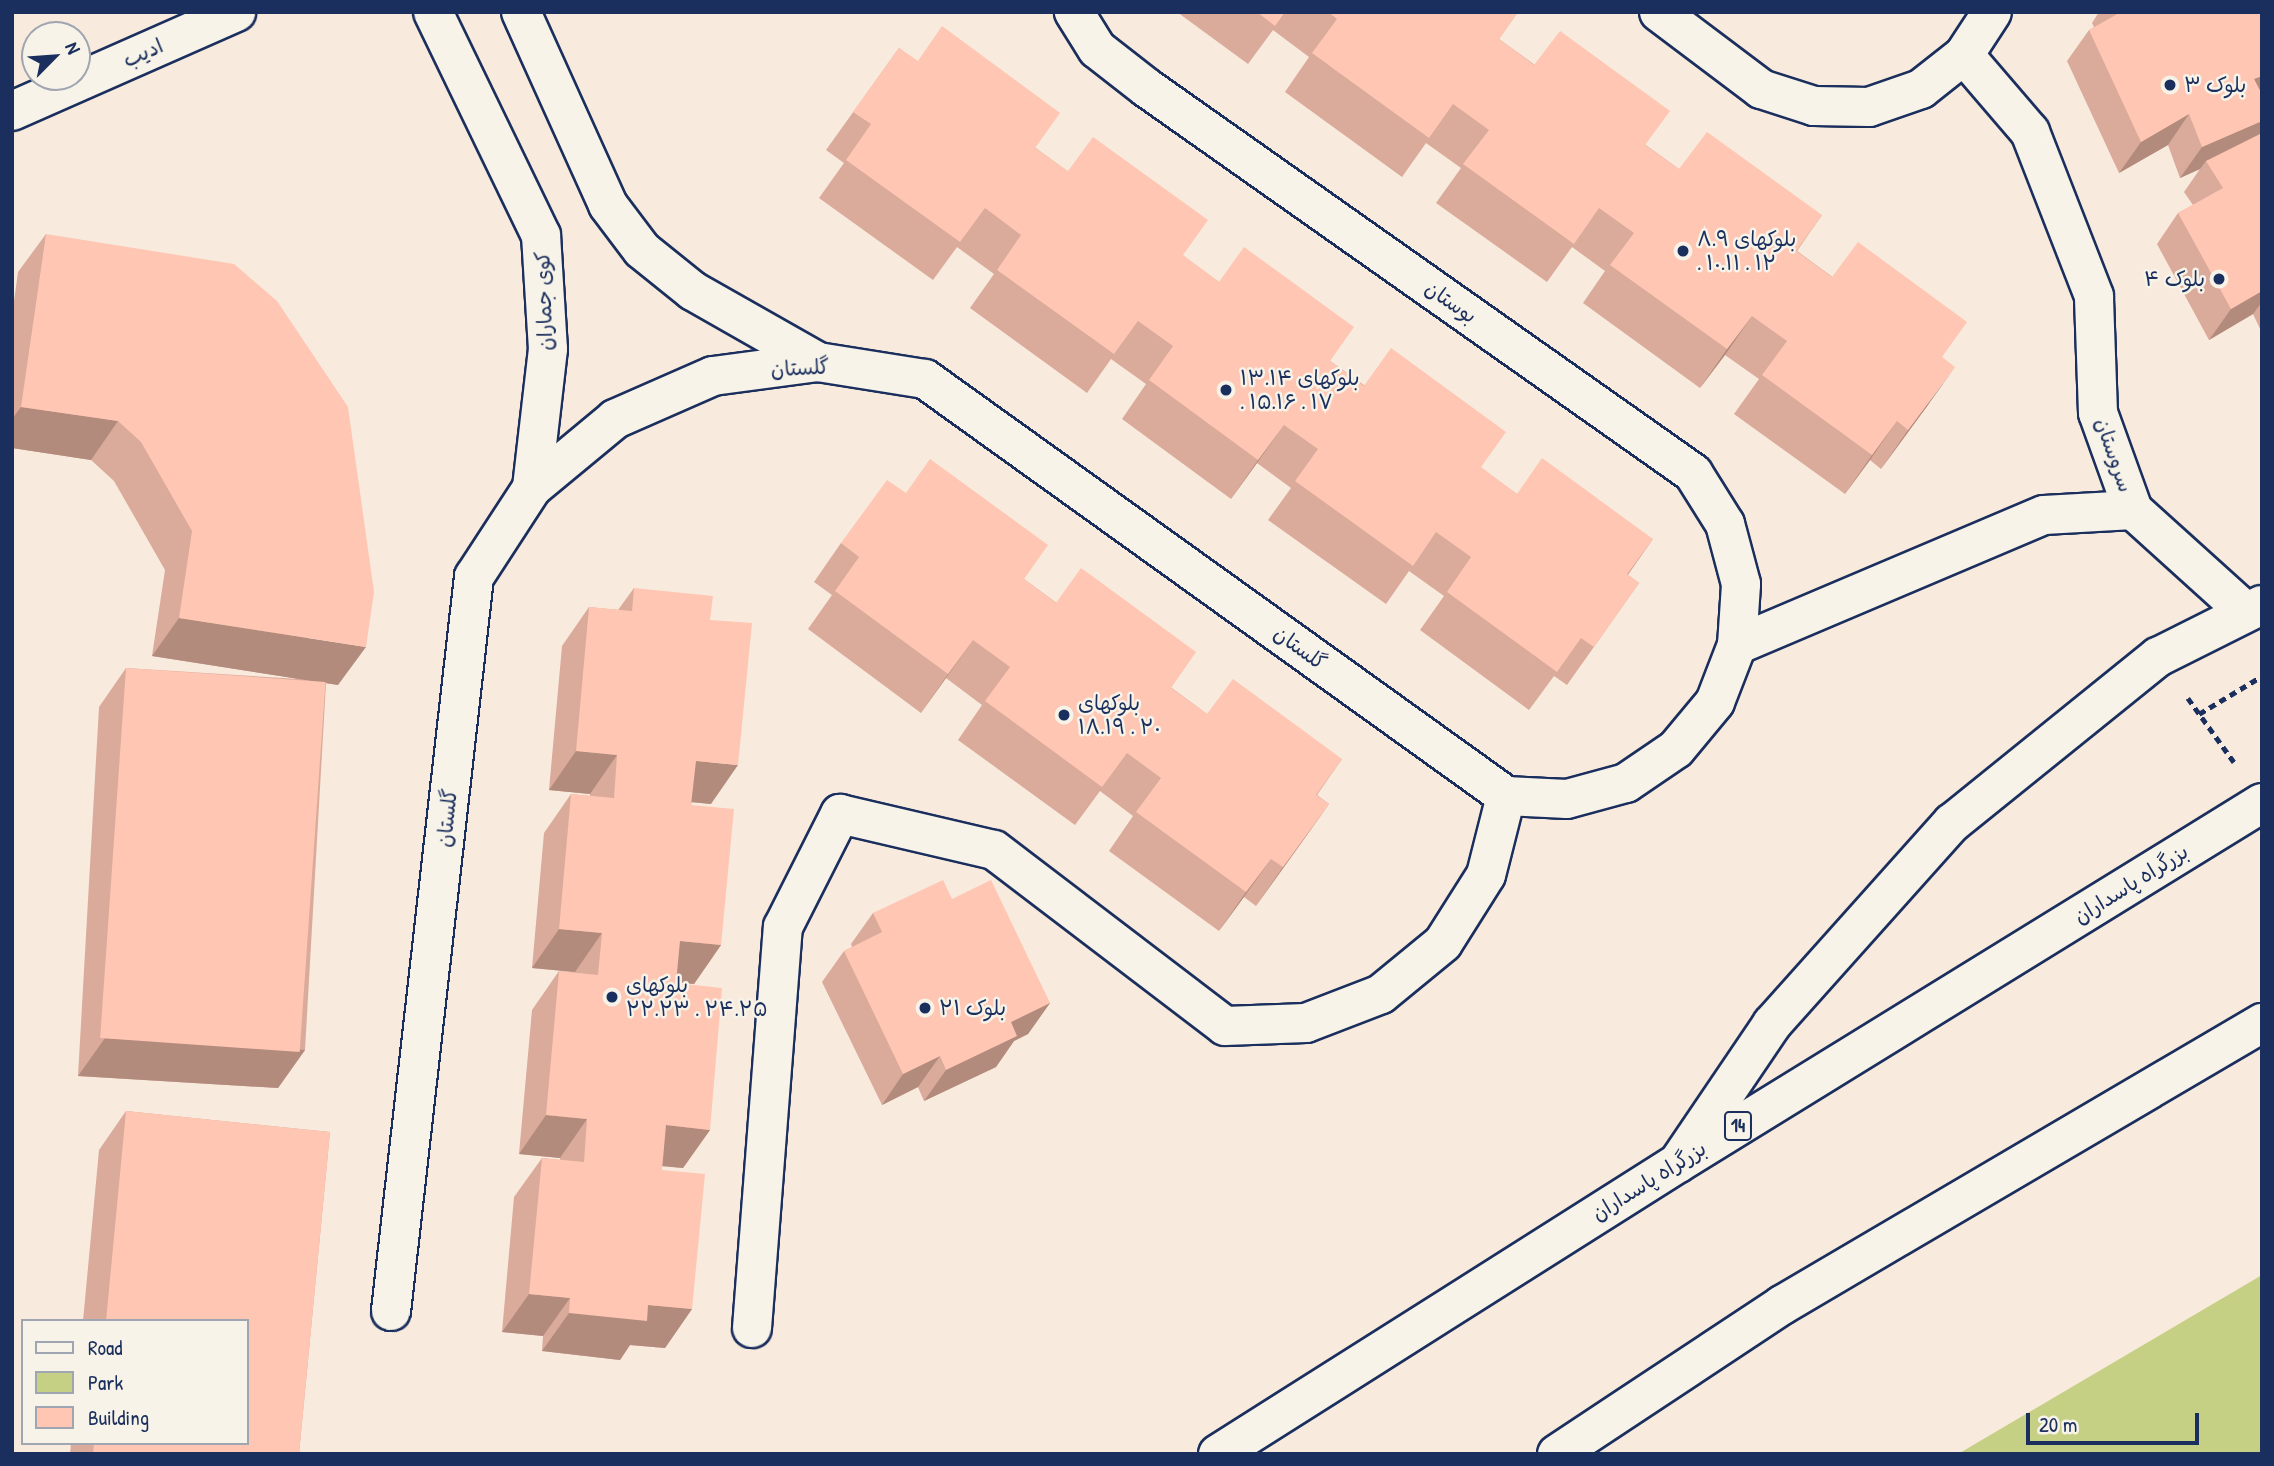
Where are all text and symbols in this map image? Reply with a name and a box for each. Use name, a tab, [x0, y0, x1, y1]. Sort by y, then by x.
north arrow	[21, 21, 91, 91]
street label: ادیب	[119, 33, 167, 73]
text: N	[59, 38, 87, 58]
place label: بلوک ۳	[2184, 72, 2246, 98]
marker: بلوک ۳	[2162, 77, 2178, 93]
place label: بلوکهای ۸.۹ . ۱۰.۱۱ . ۱۲	[1697, 226, 1796, 276]
marker: بلوکهای ۸.۹ . ۱۰.۱۱ . ۱۲	[1675, 243, 1691, 259]
street label: کوی جماران	[530, 251, 558, 351]
place label: بلوک ۴	[2144, 266, 2205, 292]
marker: بلوک ۴	[2211, 271, 2227, 287]
street label: بوستان	[1420, 275, 1482, 329]
street label: گلستان	[770, 354, 830, 382]
place label: بلوکهای ۱۳.۱۴ . ۱۵.۱۶ . ۱۷	[1240, 365, 1360, 415]
marker: بلوکهای ۱۳.۱۴ . ۱۵.۱۶ . ۱۷	[1218, 382, 1234, 398]
street label: سروستان	[2090, 415, 2138, 495]
street label: گلستان	[1269, 621, 1331, 675]
place label: بلوکهای ۱۸.۱۹ . ۲۰	[1078, 690, 1161, 740]
marker: بلوکهای ۱۸.۱۹ . ۲۰	[1056, 707, 1072, 723]
street label: گلستان	[431, 787, 463, 849]
street label: بزرگراه پاسداران	[2069, 839, 2193, 929]
place label: بلوکهای ۲۲.۲۳ . ۲۴.۲۵	[626, 972, 768, 1022]
marker: بلوکهای ۲۲.۲۳ . ۲۴.۲۵	[604, 989, 620, 1005]
place label: بلوک ۲۱	[939, 995, 1006, 1021]
marker: بلوک ۲۱	[917, 1000, 933, 1016]
road number: 14	[1722, 1110, 1754, 1142]
street label: بزرگراه پاسداران	[1587, 1136, 1711, 1226]
legend	[21, 1319, 248, 1445]
text: Road	[88, 1333, 122, 1362]
text: Park	[88, 1368, 123, 1397]
scale bar	[2029, 1400, 2202, 1444]
text: Building	[88, 1403, 149, 1432]
text: 20 m	[2039, 1410, 2077, 1439]

